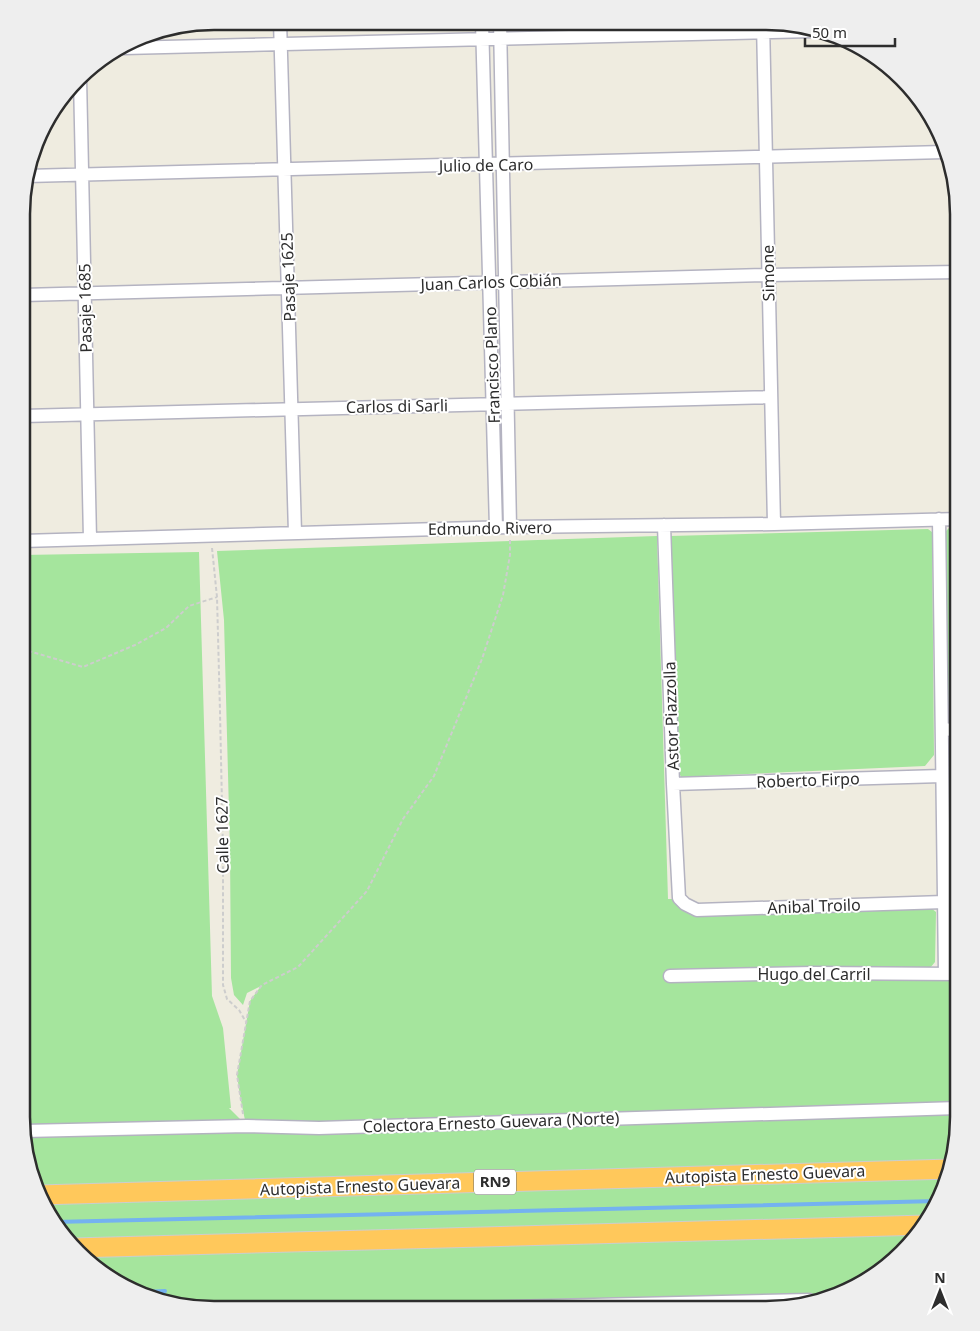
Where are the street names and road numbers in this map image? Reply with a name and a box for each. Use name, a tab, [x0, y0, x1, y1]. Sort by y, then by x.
street label: Julio de Caro	[437, 153, 533, 177]
street label: Pasaje 1625	[275, 232, 301, 322]
street label: Simone	[757, 245, 779, 301]
street label: Pasaje 1685	[73, 263, 97, 353]
street label: Juan Carlos Cobián	[418, 269, 562, 296]
street label: Francisco Plano	[479, 306, 505, 424]
street label: Carlos di Sarli	[346, 394, 448, 418]
street label: Edmundo Rivero	[428, 516, 552, 540]
street label: Astor Piazzolla	[658, 661, 684, 771]
street label: Roberto Firpo	[756, 767, 860, 793]
street label: Calle 1627	[210, 796, 234, 874]
street label: Anibal Troilo	[767, 893, 861, 919]
street label: Hugo del Carril	[757, 963, 871, 985]
street label: Colectora Ernesto Guevara (Norte)	[362, 1107, 620, 1137]
street label: Autopista Ernesto Guevara	[664, 1160, 866, 1188]
road number: RN9	[474, 1170, 516, 1194]
street label: Autopista Ernesto Guevara	[259, 1172, 461, 1200]

